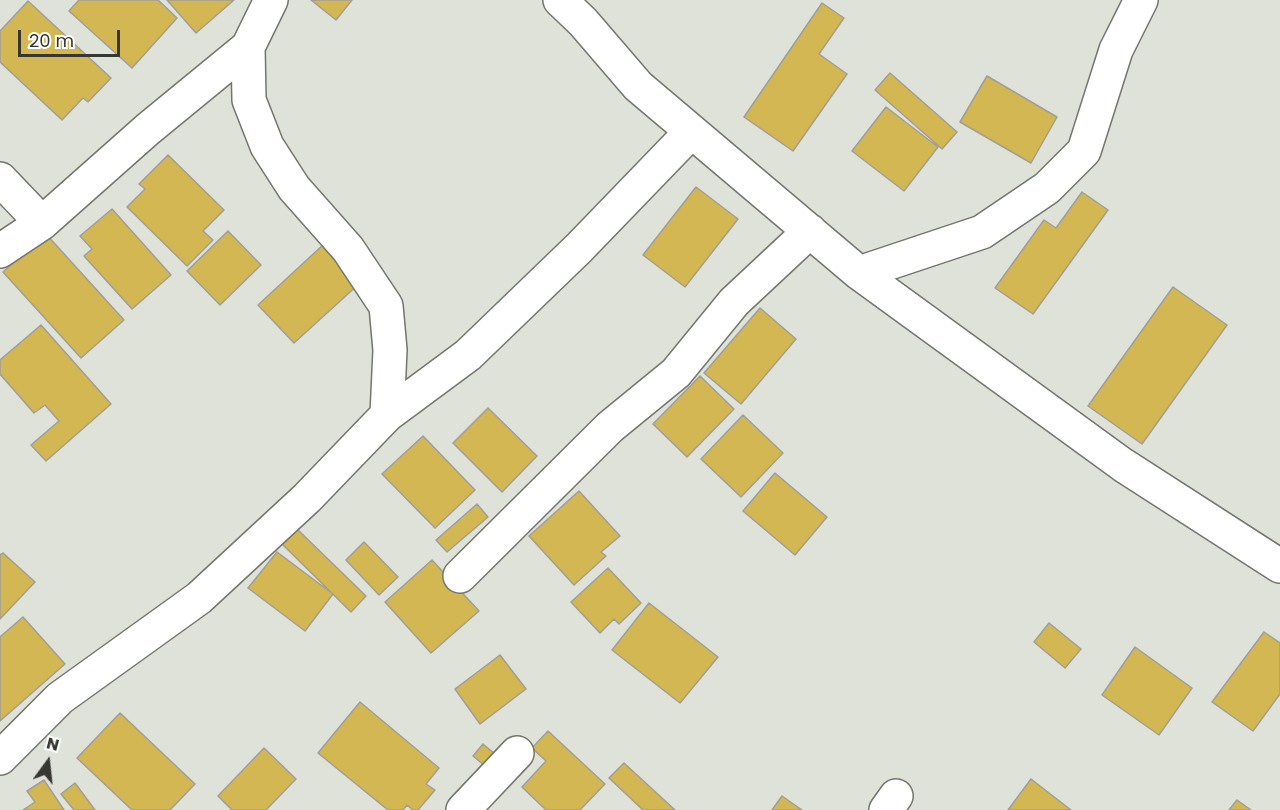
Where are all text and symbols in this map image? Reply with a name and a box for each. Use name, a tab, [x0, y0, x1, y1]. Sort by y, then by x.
scale bar	[21, 18, 123, 56]
text: 20 m	[29, 28, 74, 53]
text: N	[44, 731, 62, 757]
north arrow	[18, 732, 78, 792]

